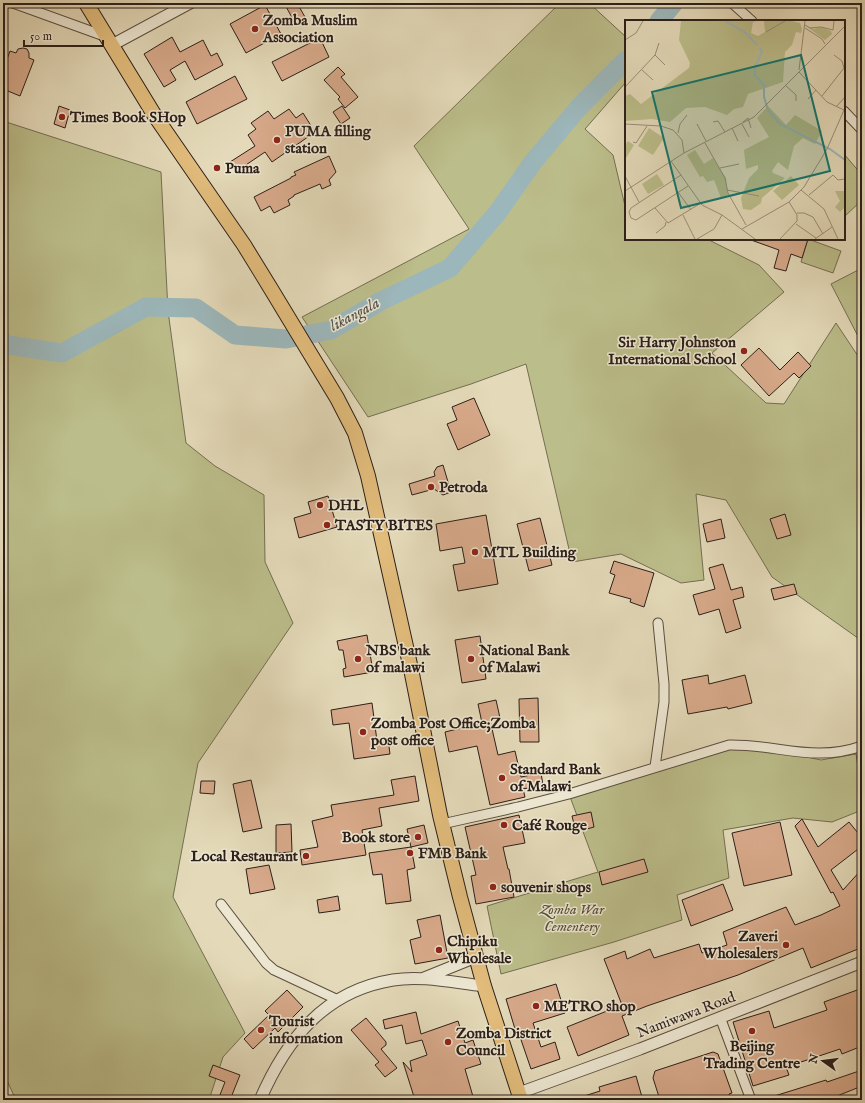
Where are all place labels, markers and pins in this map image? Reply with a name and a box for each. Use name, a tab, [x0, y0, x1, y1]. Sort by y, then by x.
place label: Zomba Muslim Association	[262, 11, 358, 47]
marker: Zomba Muslim Association	[250, 24, 260, 34]
place label: Times Book SHop	[69, 108, 186, 127]
marker: Times Book SHop	[57, 112, 67, 122]
place label: PUMA filling station	[285, 122, 372, 158]
marker: PUMA filling station	[272, 135, 282, 145]
place label: Puma	[225, 159, 260, 178]
marker: Puma	[212, 163, 222, 173]
place label: Sir Harry Johnston International School	[608, 333, 737, 369]
marker: Sir Harry Johnston International School	[739, 346, 749, 356]
place label: Petroda	[439, 478, 488, 497]
marker: Petroda	[426, 482, 436, 492]
place label: DHL	[328, 496, 364, 515]
marker: DHL	[315, 500, 325, 510]
place label: TASTY BITES	[334, 516, 433, 535]
marker: TASTY BITES	[322, 520, 332, 530]
place label: MTL Building	[483, 543, 577, 562]
marker: MTL Building	[470, 547, 480, 557]
place label: NBS bank of malawi	[365, 641, 431, 677]
place label: National Bank of Malawi	[478, 641, 570, 677]
marker: NBS bank of malawi	[353, 654, 363, 664]
marker: National Bank of Malawi	[466, 654, 476, 664]
place label: Zomba Post Office;Zomba post office	[370, 714, 536, 750]
marker: Zomba Post Office;Zomba post office	[358, 727, 368, 737]
place label: Standard Bank of Malawi	[510, 760, 602, 796]
marker: Standard Bank of Malawi	[497, 773, 507, 783]
place label: Café Rouge	[512, 816, 587, 835]
marker: Café Rouge	[499, 820, 509, 830]
place label: Book store	[342, 828, 410, 847]
marker: Book store	[413, 832, 423, 842]
place label: FMB Bank	[418, 844, 488, 863]
place label: Local Restaurant	[191, 847, 299, 866]
marker: FMB Bank	[405, 848, 415, 858]
marker: Local Restaurant	[301, 851, 311, 861]
place label: souvenir shops	[501, 878, 592, 897]
marker: souvenir shops	[488, 882, 498, 892]
place label: Zaveri Wholesalers	[702, 927, 779, 963]
place label: Chipiku Wholesale	[446, 932, 512, 968]
marker: Zaveri Wholesalers	[781, 940, 791, 950]
marker: Chipiku Wholesale	[434, 945, 444, 955]
place label: METRO shop	[544, 997, 636, 1016]
marker: METRO shop	[531, 1001, 541, 1011]
place label: Tourist information	[268, 1012, 343, 1048]
place label: Zomba District Council	[456, 1024, 552, 1060]
marker: Tourist information	[256, 1025, 266, 1035]
marker: Beijing Trading Centre	[747, 1026, 757, 1036]
marker: Zomba District Council	[443, 1037, 453, 1047]
place label: Beijing Trading Centre	[703, 1037, 800, 1073]

